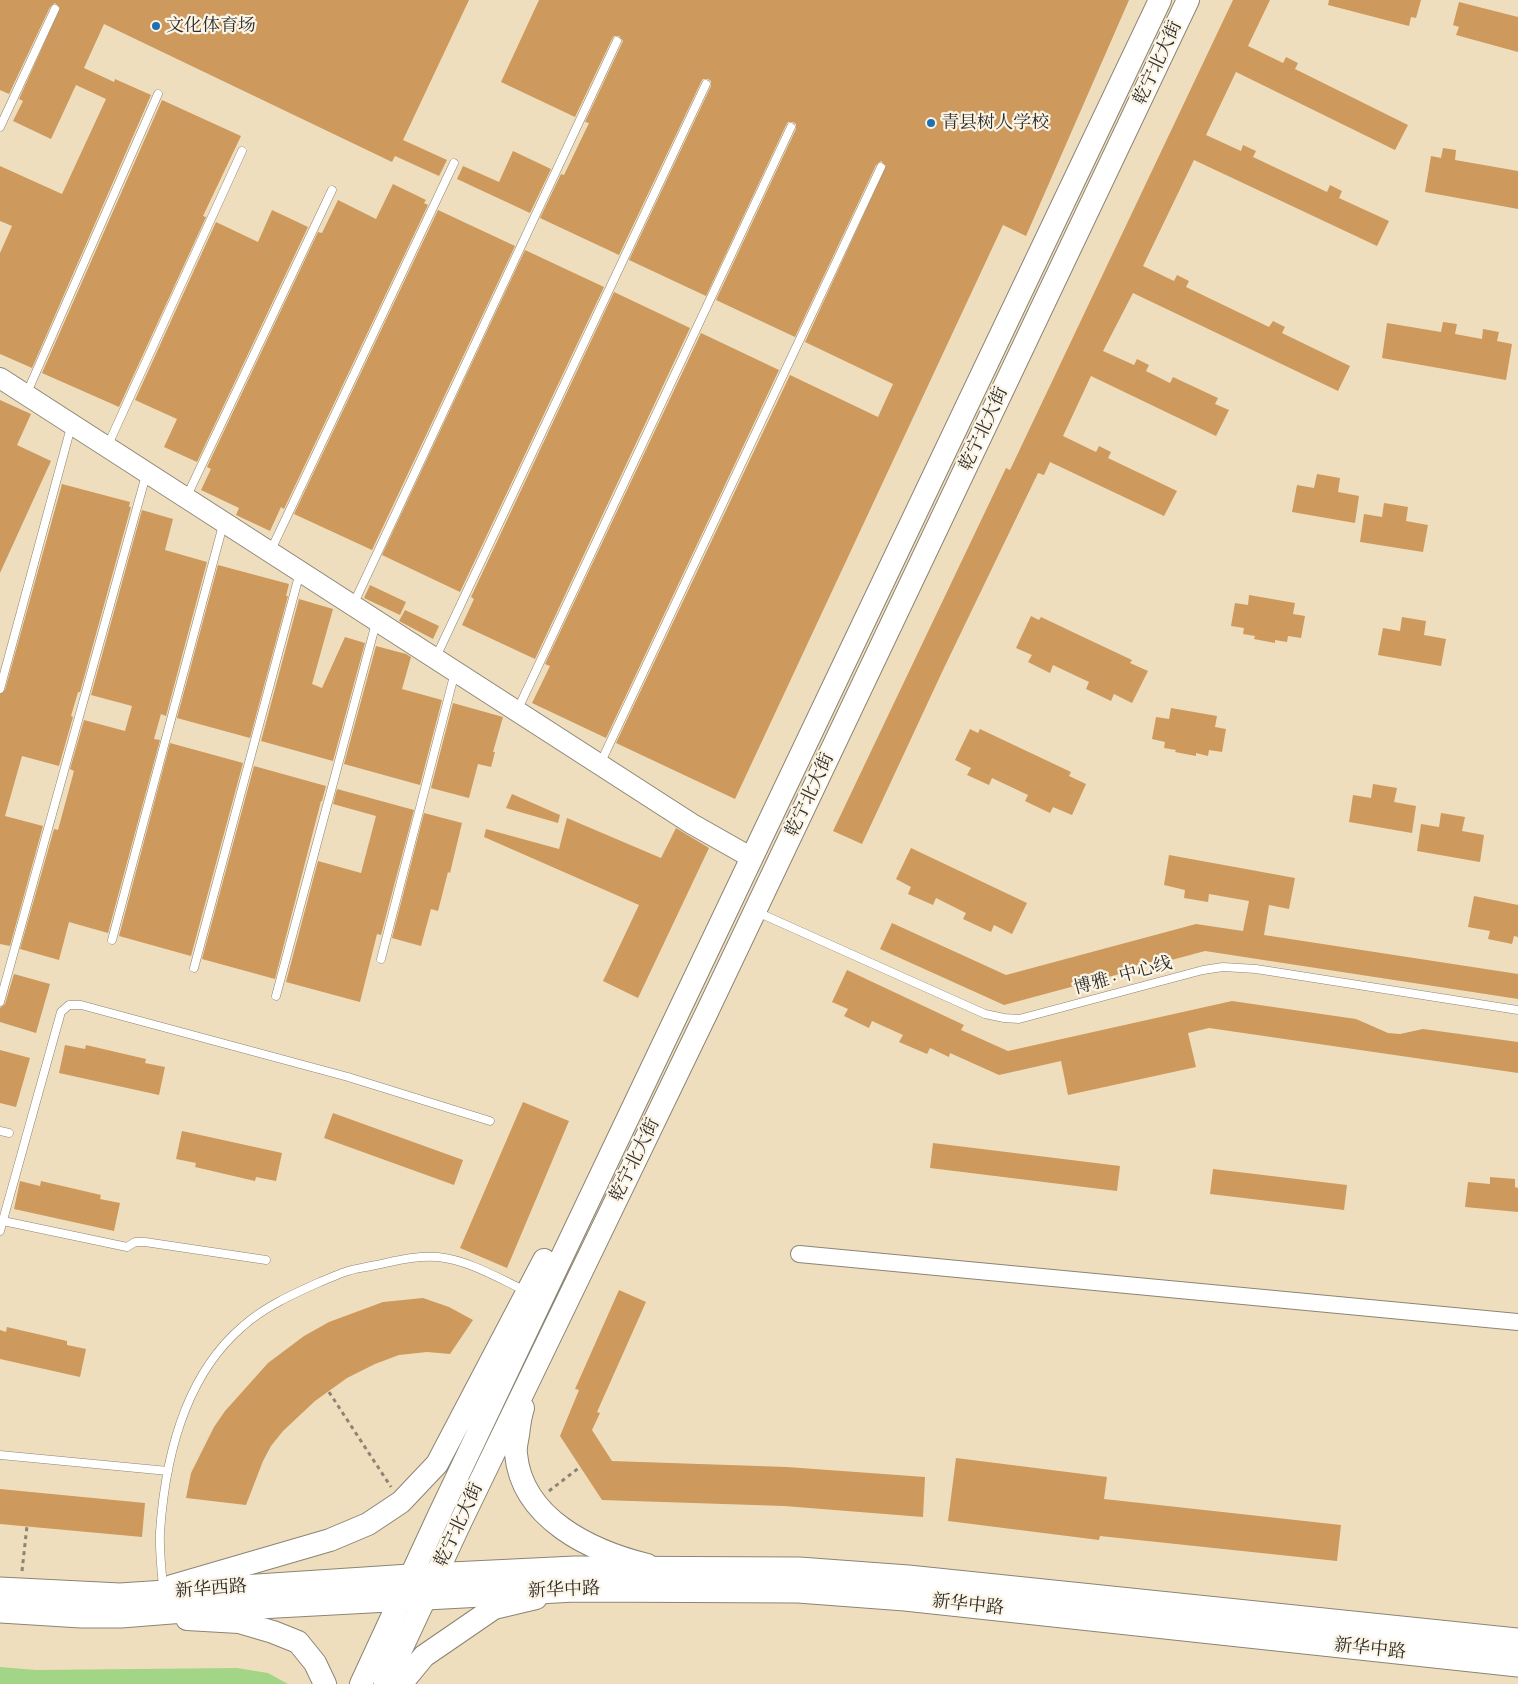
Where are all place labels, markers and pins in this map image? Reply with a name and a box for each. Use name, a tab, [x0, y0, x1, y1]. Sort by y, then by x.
place label: 文化体育场	[166, 15, 256, 37]
marker: 文化体育场	[150, 20, 162, 32]
place label: 青县树人学校	[941, 112, 1049, 134]
marker: 青县树人学校	[925, 117, 937, 129]

